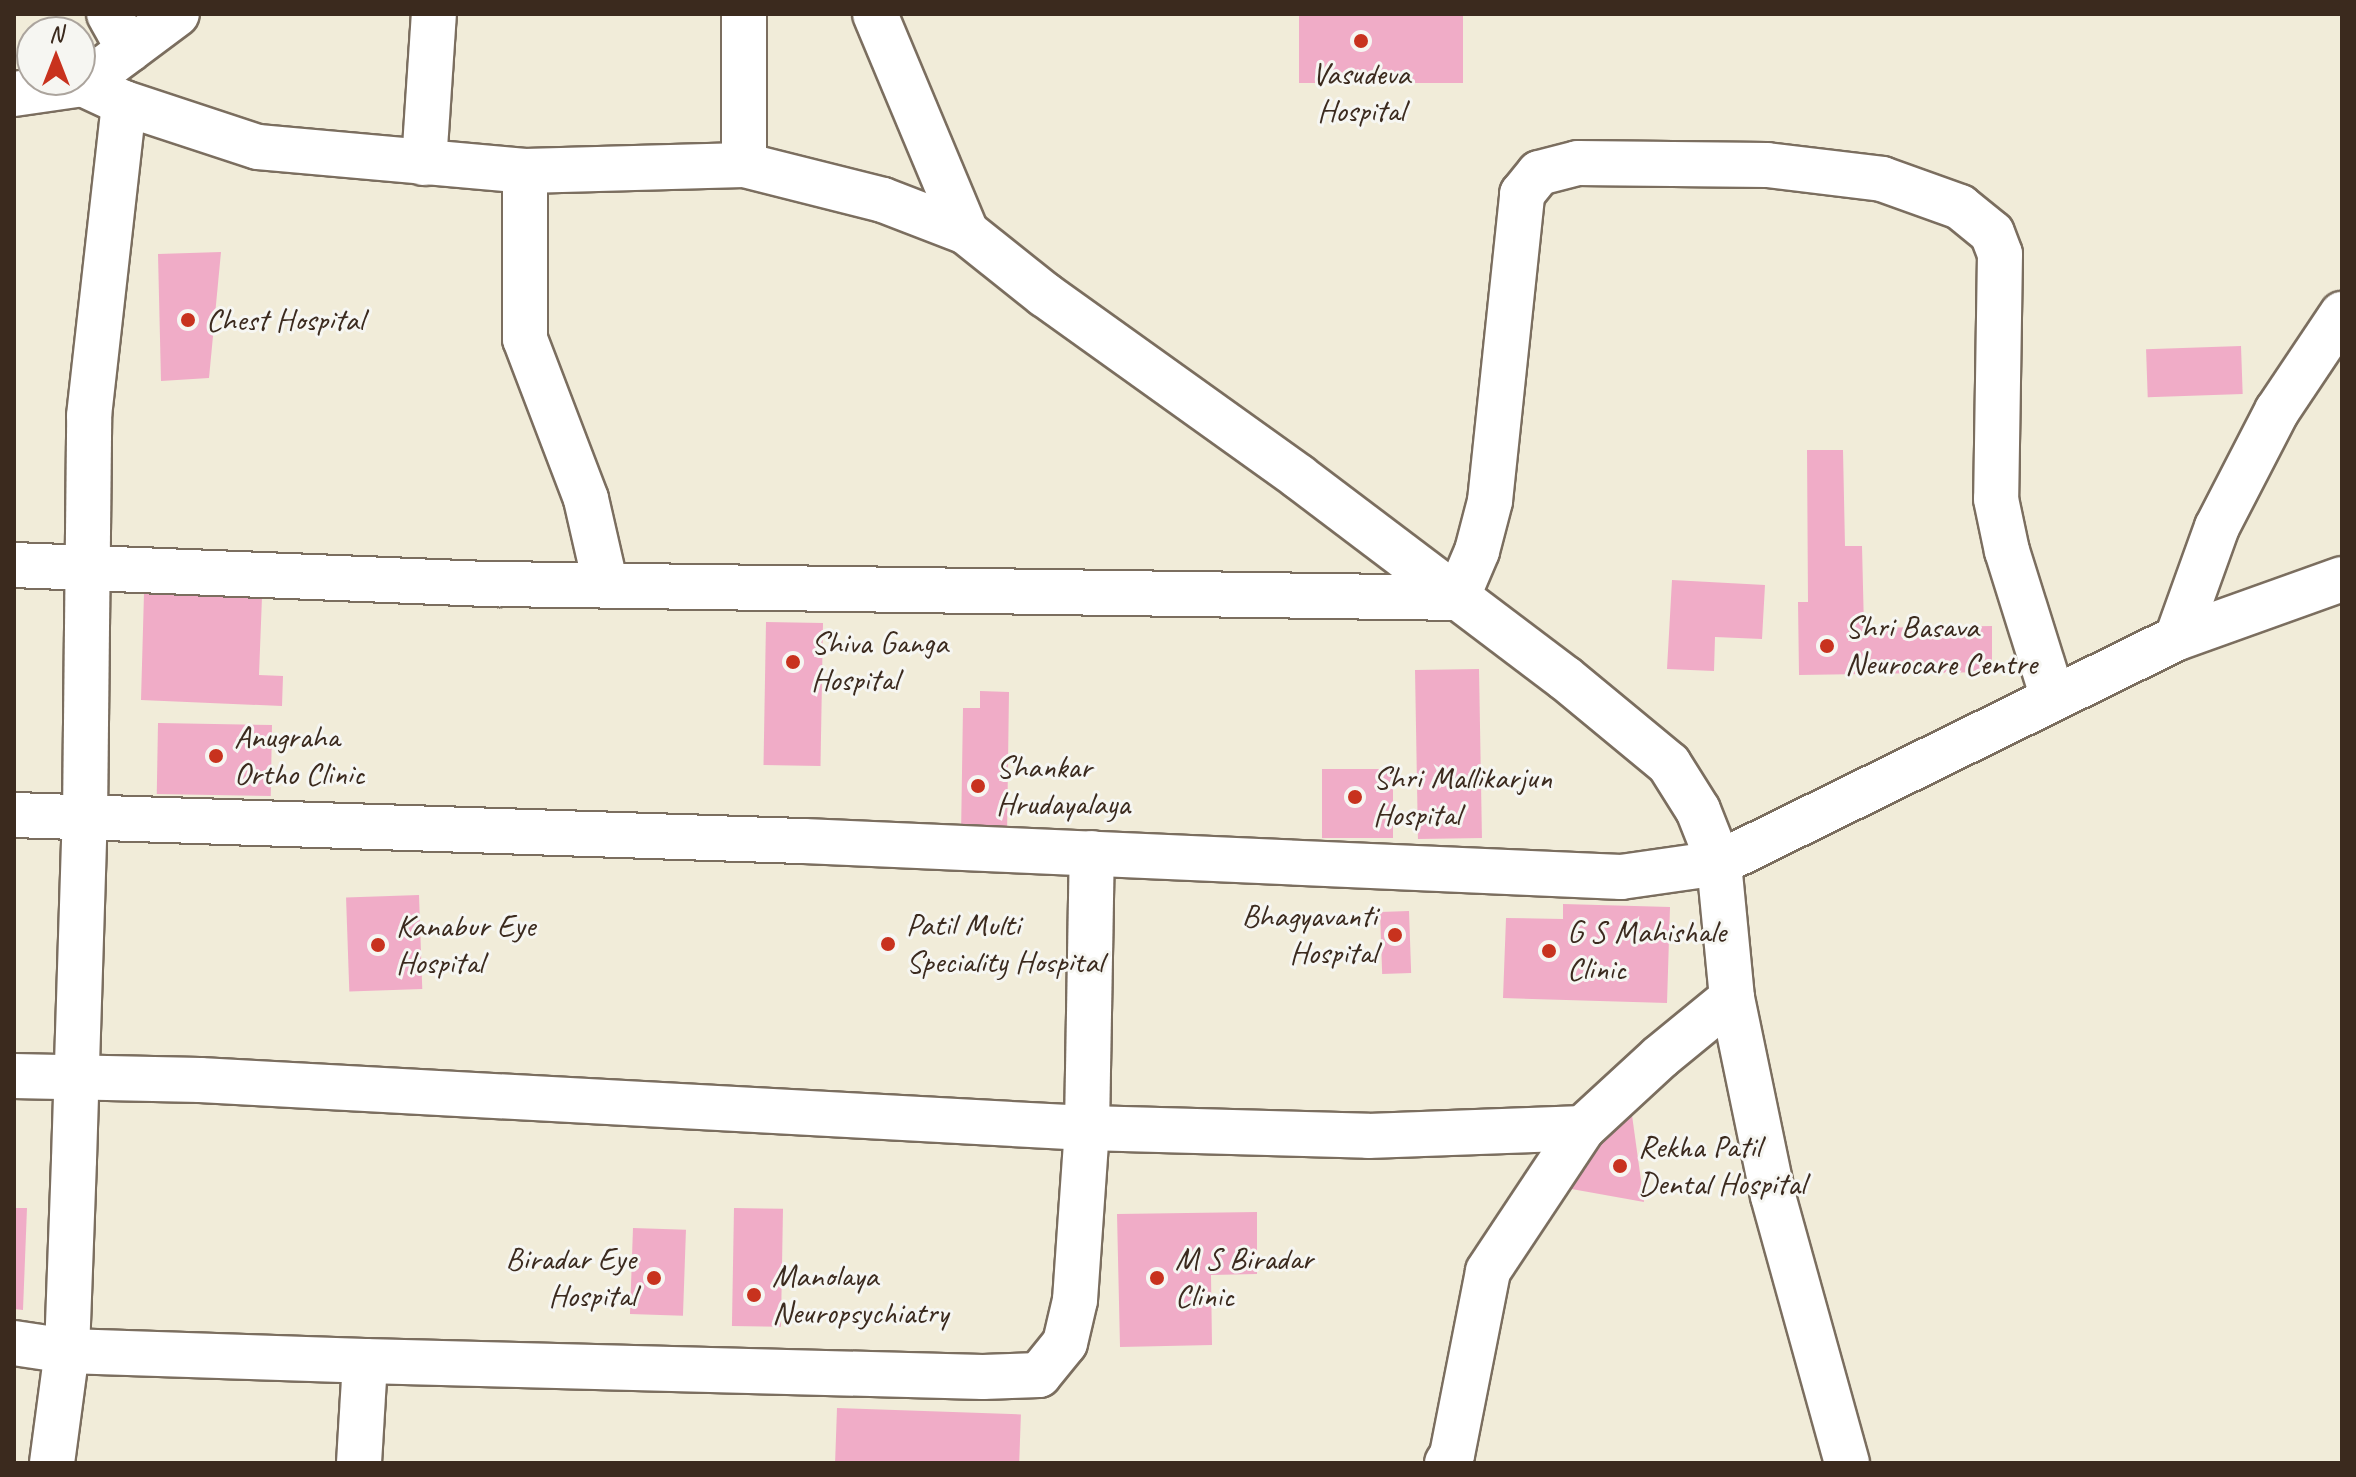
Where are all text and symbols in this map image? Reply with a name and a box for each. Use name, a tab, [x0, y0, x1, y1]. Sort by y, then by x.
north arrow	[16, 16, 96, 96]
text: N	[49, 20, 63, 48]
marker: Vasudeva Hospital	[1350, 30, 1372, 52]
place label: Vasudeva Hospital	[1312, 56, 1410, 131]
place label: Chest Hospital	[206, 301, 363, 339]
marker: Chest Hospital	[177, 309, 199, 331]
place label: Shri Basava Neurocare Centre	[1845, 609, 2037, 684]
place label: Shiva Ganga Hospital	[811, 625, 947, 700]
marker: Shri Basava Neurocare Centre	[1816, 635, 1838, 657]
marker: Shiva Ganga Hospital	[782, 651, 804, 673]
place label: Anugraha Ortho Clinic	[234, 719, 365, 794]
marker: Anugraha Ortho Clinic	[205, 745, 227, 767]
place label: Shankar Hrudayalaya	[996, 749, 1130, 824]
place label: Shri Mallikarjun Hospital	[1373, 760, 1552, 835]
marker: Shankar Hrudayalaya	[967, 775, 989, 797]
marker: Shri Mallikarjun Hospital	[1344, 786, 1366, 808]
place label: Bhagyavanti Hospital	[1242, 898, 1377, 973]
place label: Patil Multi Speciality Hospital	[906, 907, 1102, 982]
place label: Kanabur Eye Hospital	[396, 908, 535, 983]
place label: G S Mahishale Clinic	[1567, 914, 1726, 989]
marker: Bhagyavanti Hospital	[1384, 924, 1406, 946]
marker: Patil Multi Speciality Hospital	[877, 933, 899, 955]
marker: Kanabur Eye Hospital	[367, 934, 389, 956]
marker: G S Mahishale Clinic	[1538, 940, 1560, 962]
place label: Rekha Patil Dental Hospital	[1638, 1129, 1806, 1204]
marker: Rekha Patil Dental Hospital	[1609, 1155, 1631, 1177]
place label: Biradar Eye Hospital	[506, 1241, 636, 1316]
place label: M S Biradar Clinic	[1175, 1241, 1314, 1316]
place label: Manolaya Neuropsychiatry	[772, 1258, 948, 1333]
marker: Biradar Eye Hospital	[643, 1267, 665, 1289]
marker: M S Biradar Clinic	[1146, 1267, 1168, 1289]
marker: Manolaya Neuropsychiatry	[743, 1284, 765, 1306]

